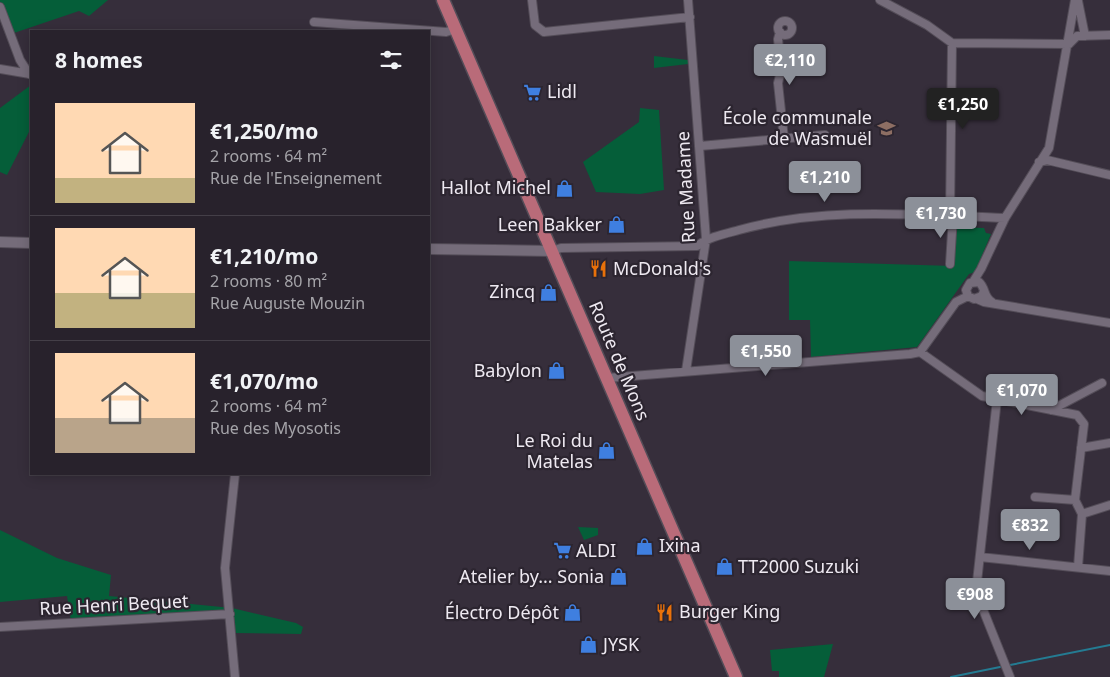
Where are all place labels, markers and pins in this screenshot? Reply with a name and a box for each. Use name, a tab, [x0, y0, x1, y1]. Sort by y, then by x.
pin: €2,110	[749, 44, 831, 86]
place label: Lidl	[547, 79, 577, 103]
supermarket icon: Lidl	[523, 82, 543, 102]
pin: €1,250	[922, 88, 1004, 130]
place label: École communale de Wasmuël	[723, 105, 872, 150]
school or university icon: École communale de Wasmuël	[876, 118, 896, 138]
pin: €1,210	[784, 160, 866, 203]
place label: Hallot Michel	[441, 175, 551, 199]
shop icon: Hallot Michel	[555, 178, 575, 198]
pin: €1,730	[900, 196, 982, 239]
place label: Leen Bakker	[498, 212, 603, 236]
shop icon: Leen Bakker	[606, 215, 626, 235]
place label: McDonald's	[613, 256, 711, 280]
restaurant icon: McDonald's	[589, 259, 609, 279]
place label: Zincq	[489, 279, 535, 303]
shop icon: Zincq	[539, 282, 559, 302]
pin: €1,550	[725, 334, 807, 377]
place label: Babylon	[474, 358, 542, 382]
shop icon: Babylon	[546, 361, 566, 381]
pin: €1,070	[981, 374, 1063, 416]
place label: Le Roi du Matelas	[515, 428, 593, 473]
shop icon: Le Roi du Matelas	[597, 441, 617, 461]
pin: €832	[1000, 508, 1060, 551]
place label: Ixina	[659, 533, 701, 557]
shop icon: Ixina	[635, 536, 655, 556]
place label: ALDI	[576, 538, 616, 562]
supermarket icon: ALDI	[552, 541, 572, 561]
place label: TT2000 Suzuki	[738, 554, 859, 578]
shop icon: TT2000 Suzuki	[714, 557, 734, 577]
place label: Atelier by... Sonia	[459, 564, 604, 588]
shop icon: Atelier by... Sonia	[608, 567, 628, 587]
pin: €908	[945, 578, 1005, 620]
place label: Burger King	[679, 599, 780, 623]
place label: Électro Dépôt	[445, 600, 559, 624]
restaurant icon: Burger King	[655, 602, 675, 622]
shop icon: Électro Dépôt	[563, 603, 583, 623]
place label: JYSK	[601, 632, 640, 656]
shop icon: JYSK	[579, 635, 599, 655]

